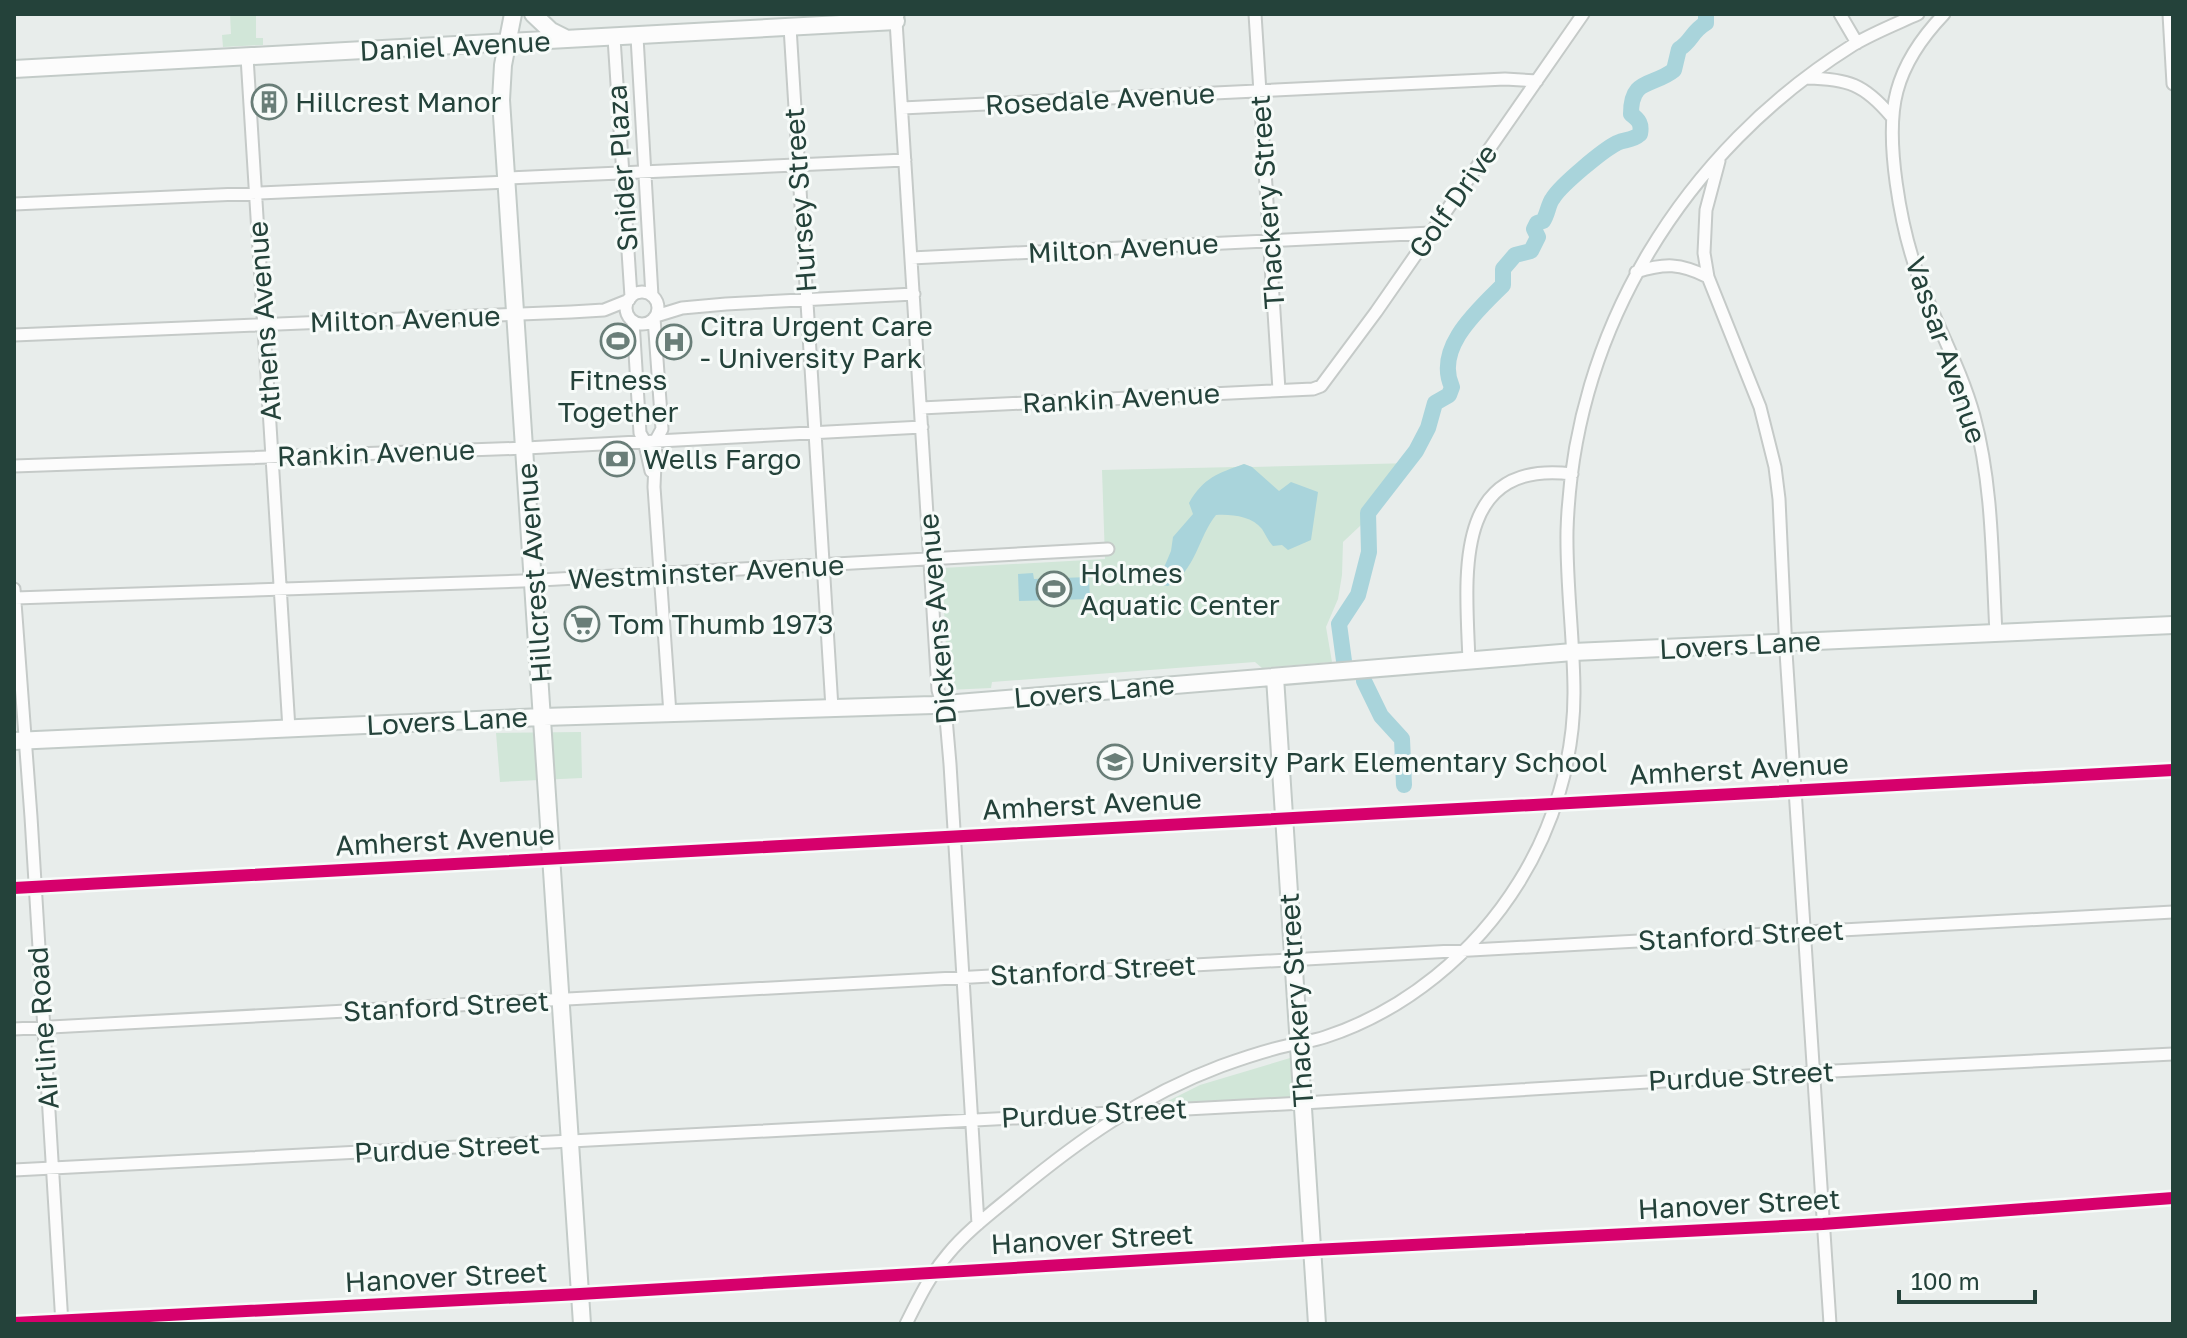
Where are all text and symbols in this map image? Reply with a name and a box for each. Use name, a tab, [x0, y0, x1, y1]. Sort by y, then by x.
street label: Daniel Avenue	[359, 24, 551, 67]
street label: Rosedale Avenue	[984, 76, 1216, 121]
building icon: Hillcrest Manor	[250, 83, 288, 121]
street label: Snider Plaza	[599, 83, 644, 253]
place label: Hillcrest Manor	[295, 85, 502, 118]
street label: Thackery Street	[1243, 94, 1290, 310]
street label: Hursey Street	[777, 106, 822, 294]
street label: Golf Drive	[1401, 137, 1504, 264]
street label: Athens Avenue	[240, 220, 287, 422]
street label: Milton Avenue	[1027, 226, 1219, 269]
street label: Vassar Avenue	[1899, 252, 1994, 447]
street label: Milton Avenue	[309, 299, 501, 338]
place label: Citra Urgent Care - University Park	[700, 309, 933, 374]
sports icon: Fitness Together	[599, 322, 637, 360]
hospital icon: Citra Urgent Care - University Park	[655, 323, 693, 361]
place label: Fitness Together	[558, 363, 678, 428]
street label: Rankin Avenue	[1021, 376, 1221, 419]
street label: Rankin Avenue	[276, 433, 476, 472]
bank icon: Wells Fargo	[598, 440, 636, 478]
place label: Wells Fargo	[643, 442, 801, 475]
street label: Hillcrest Avenue	[509, 462, 558, 684]
street label: Dickens Avenue	[911, 512, 962, 726]
street label: Westminster Avenue	[567, 548, 845, 595]
place label: Holmes Aquatic Center	[1080, 556, 1280, 621]
sports icon: Holmes Aquatic Center	[1035, 570, 1073, 608]
supermarket icon: Tom Thumb 1973	[563, 605, 601, 643]
place label: Tom Thumb 1973	[608, 607, 834, 640]
street label: Lovers Lane	[1658, 624, 1822, 665]
street label: Lovers Lane	[1012, 667, 1176, 714]
street label: Lovers Lane	[365, 700, 529, 741]
school or university icon: University Park Elementary School	[1096, 743, 1134, 781]
place label: University Park Elementary School	[1141, 745, 1607, 778]
street label: Amherst Avenue	[1628, 746, 1850, 791]
street label: Amherst Avenue	[981, 781, 1203, 826]
street label: Amherst Avenue	[334, 817, 556, 862]
street label: Thackery Street	[1272, 892, 1319, 1108]
street label: Stanford Street	[1637, 913, 1845, 956]
street label: Airline Road	[20, 946, 65, 1110]
street label: Stanford Street	[989, 948, 1197, 991]
street label: Stanford Street	[342, 984, 550, 1027]
street label: Purdue Street	[1647, 1054, 1835, 1097]
street label: Purdue Street	[1000, 1091, 1188, 1134]
street label: Purdue Street	[353, 1126, 541, 1169]
street label: Hanover Street	[1637, 1182, 1841, 1225]
street label: Hanover Street	[990, 1217, 1194, 1260]
scale bar	[1899, 1254, 2035, 1304]
street label: Hanover Street	[344, 1255, 548, 1298]
text: 100 m	[1911, 1266, 1980, 1295]

